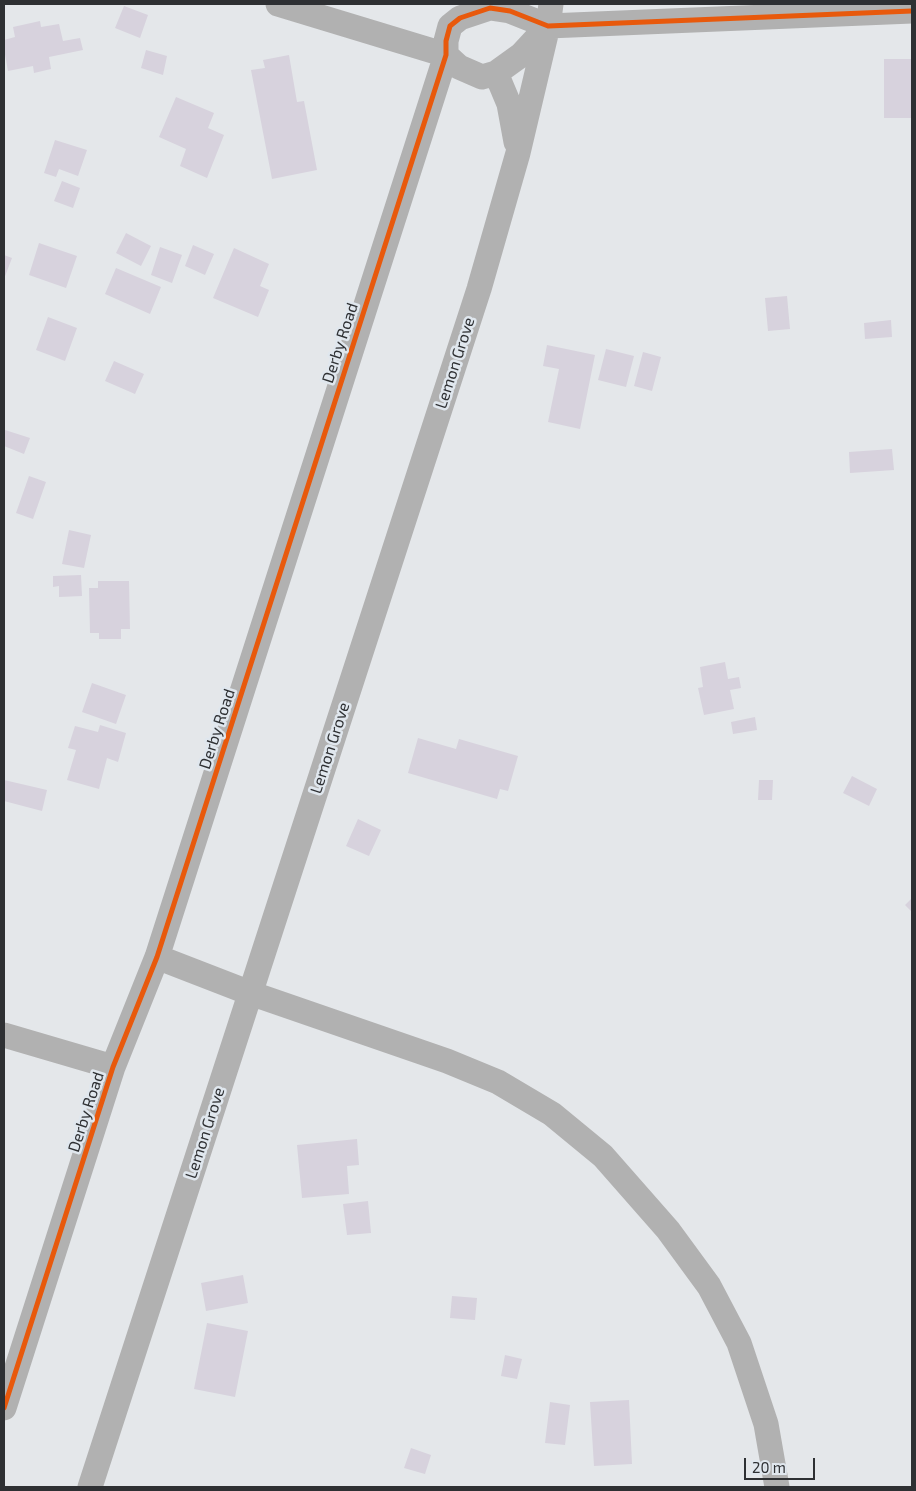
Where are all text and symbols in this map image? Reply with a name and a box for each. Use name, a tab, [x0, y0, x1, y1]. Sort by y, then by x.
street label: Derby Road	[318, 300, 362, 386]
street label: Lemon Grove	[431, 315, 479, 411]
street label: Derby Road	[195, 686, 239, 772]
street label: Lemon Grove	[306, 700, 354, 796]
street label: Derby Road	[64, 1069, 108, 1155]
street label: Lemon Grove	[181, 1085, 229, 1181]
scale bar	[746, 1448, 817, 1480]
text: 20 m	[752, 1458, 786, 1476]

